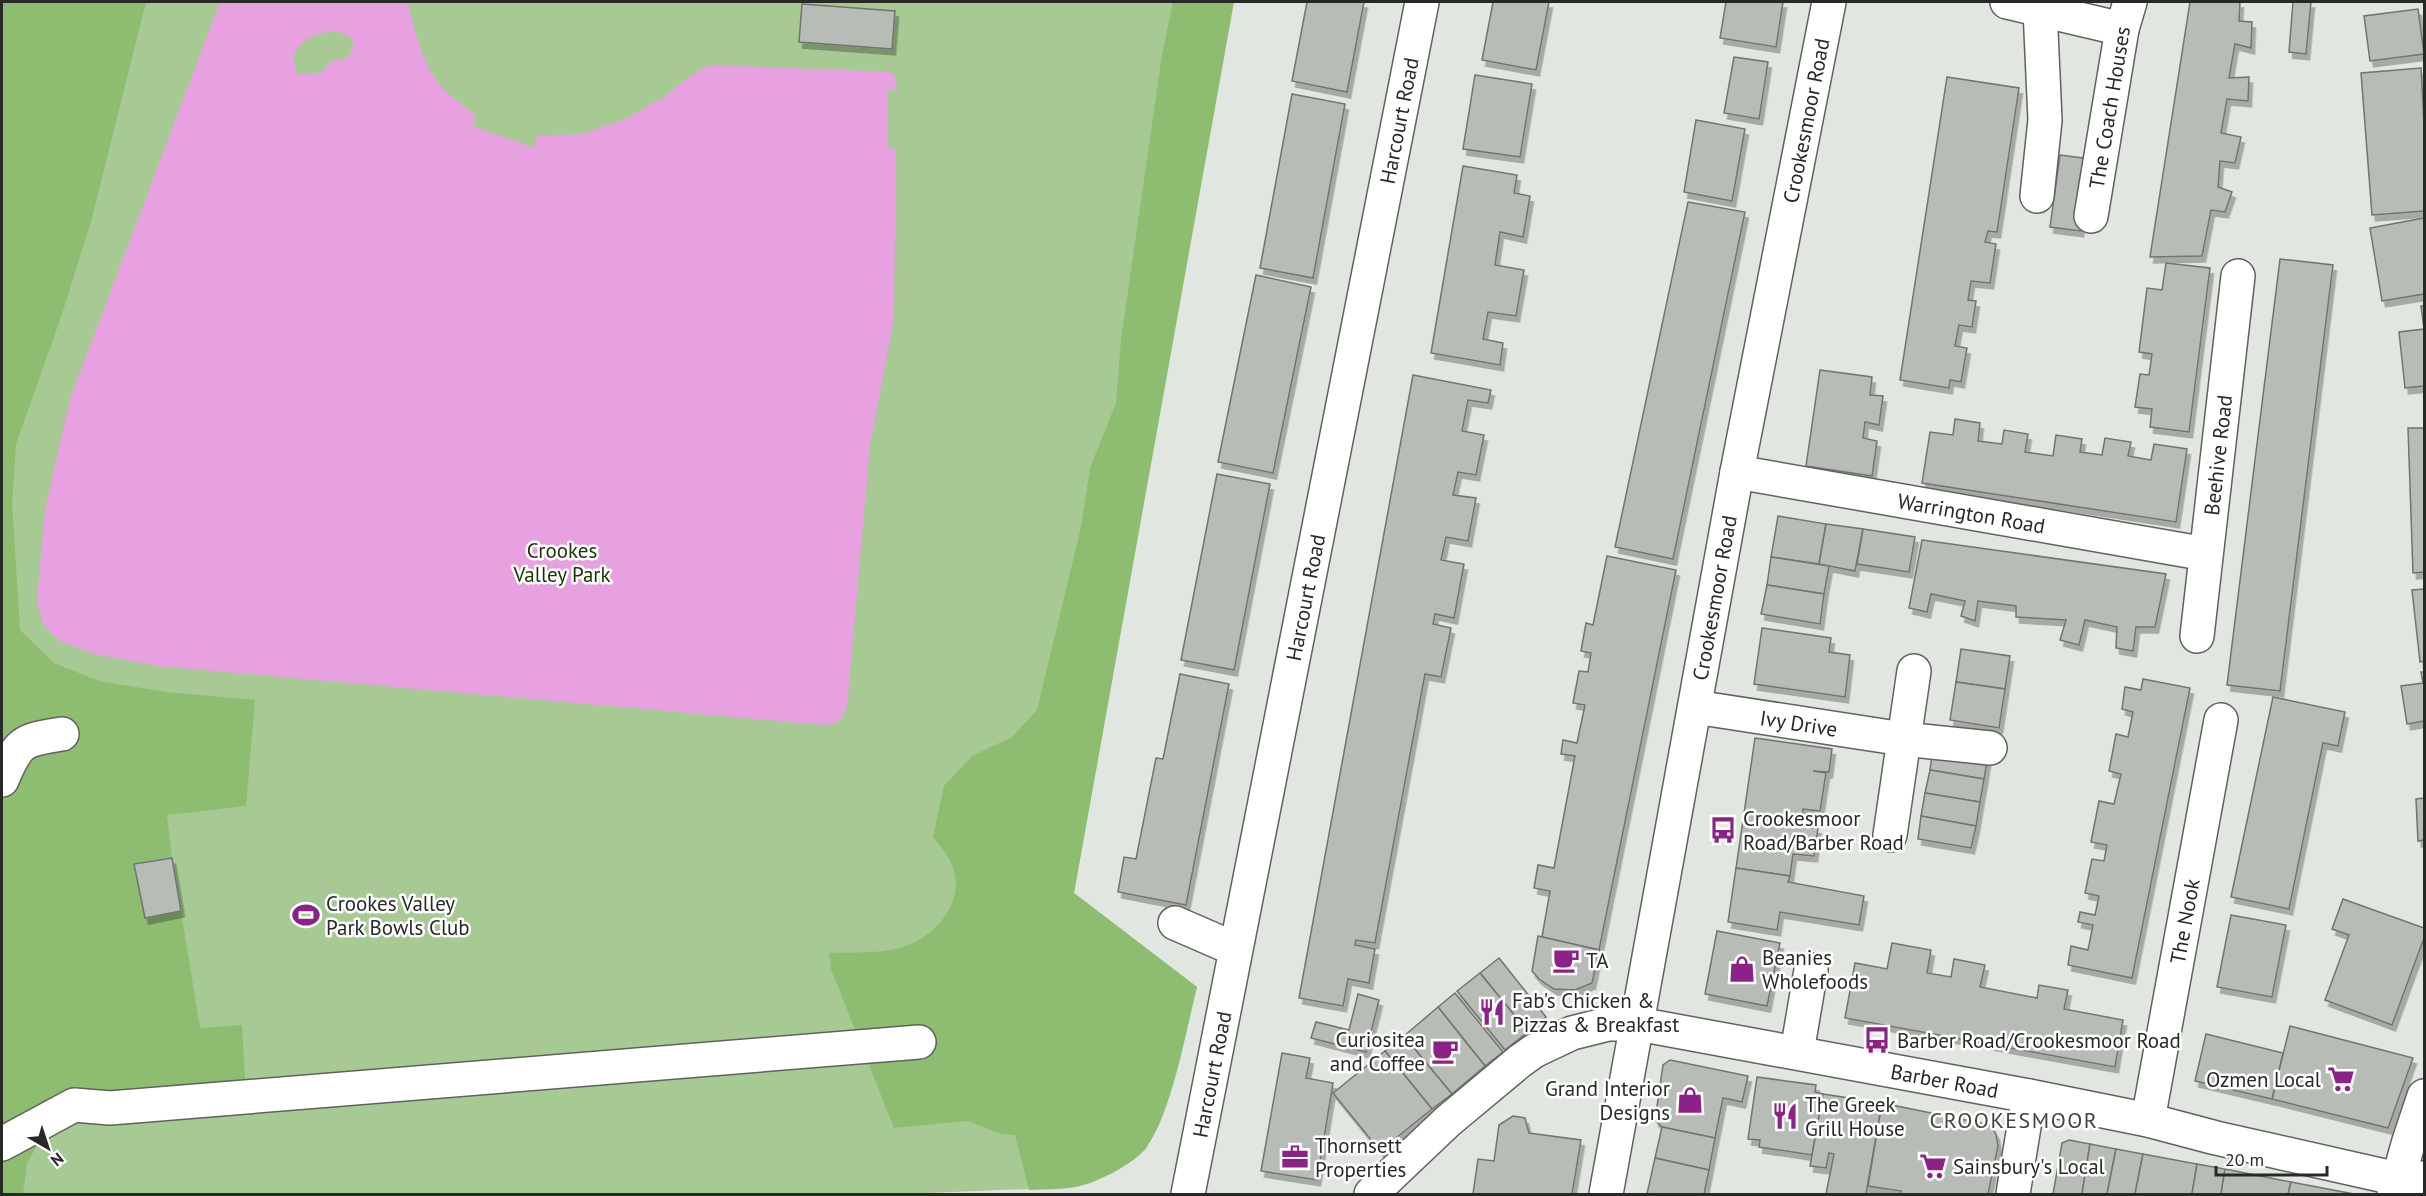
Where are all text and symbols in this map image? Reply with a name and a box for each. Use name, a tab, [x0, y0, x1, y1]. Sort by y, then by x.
street label: The Coach Houses	[2082, 24, 2136, 191]
street label: Crookesmoor Road	[1776, 36, 1835, 205]
street label: Harcourt Road	[1373, 55, 1424, 186]
street label: Beehive Road	[2197, 393, 2238, 517]
street label: Warrington Road	[1896, 487, 2047, 539]
street label: Crookesmoor Road	[1686, 513, 1742, 683]
street label: Harcourt Road	[1280, 532, 1331, 663]
park label: Crookes Valley Park	[512, 537, 611, 588]
street label: Ivy Drive	[1758, 704, 1839, 742]
place label: Crookesmoor Road/Barber Road	[1743, 805, 1904, 856]
bus stop icon: Crookesmoor Road/Barber Road	[1708, 815, 1738, 845]
street label: The Nook	[2163, 876, 2205, 966]
place label: Crookes Valley Park Bowls Club	[326, 890, 470, 941]
sports icon: Crookes Valley Park Bowls Club	[291, 900, 321, 930]
place label: Beanies Wholefoods	[1762, 944, 1868, 995]
cafe icon: TA	[1551, 945, 1581, 975]
place label: TA	[1586, 947, 1609, 974]
shop icon: Beanies Wholefoods	[1727, 954, 1757, 984]
place label: Fab's Chicken & Pizzas & Breakfast	[1512, 987, 1679, 1038]
restaurant icon: Fab's Chicken & Pizzas & Breakfast	[1477, 997, 1507, 1027]
street label: Harcourt Road	[1186, 1009, 1237, 1140]
bus stop icon: Barber Road/Crookesmoor Road	[1862, 1025, 1892, 1055]
place label: Curiositea and Coffee	[1330, 1026, 1425, 1077]
place label: Barber Road/Crookesmoor Road	[1897, 1027, 2181, 1054]
cafe icon: Curiositea and Coffee	[1430, 1036, 1460, 1066]
street label: Barber Road	[1889, 1057, 2001, 1104]
supermarket icon: Ozmen Local	[2326, 1064, 2356, 1094]
place label: Ozmen Local	[2206, 1066, 2321, 1093]
place label: Grand Interior Designs	[1545, 1075, 1670, 1126]
shop icon: Grand Interior Designs	[1675, 1085, 1705, 1115]
place label: The Greek Grill House	[1805, 1091, 1905, 1142]
restaurant icon: The Greek Grill House	[1770, 1101, 1800, 1131]
district label: CROOKESMOOR	[1930, 1106, 2098, 1134]
north arrow	[18, 1118, 78, 1178]
place label: Thornsett Properties	[1315, 1132, 1406, 1183]
scale bar	[2216, 1139, 2327, 1177]
office icon: Thornsett Properties	[1280, 1142, 1310, 1172]
text: 20 m	[2225, 1148, 2264, 1171]
text: N	[47, 1149, 68, 1171]
supermarket icon: Sainsbury's Local	[1918, 1151, 1948, 1181]
place label: Sainsbury's Local	[1953, 1153, 2105, 1180]

